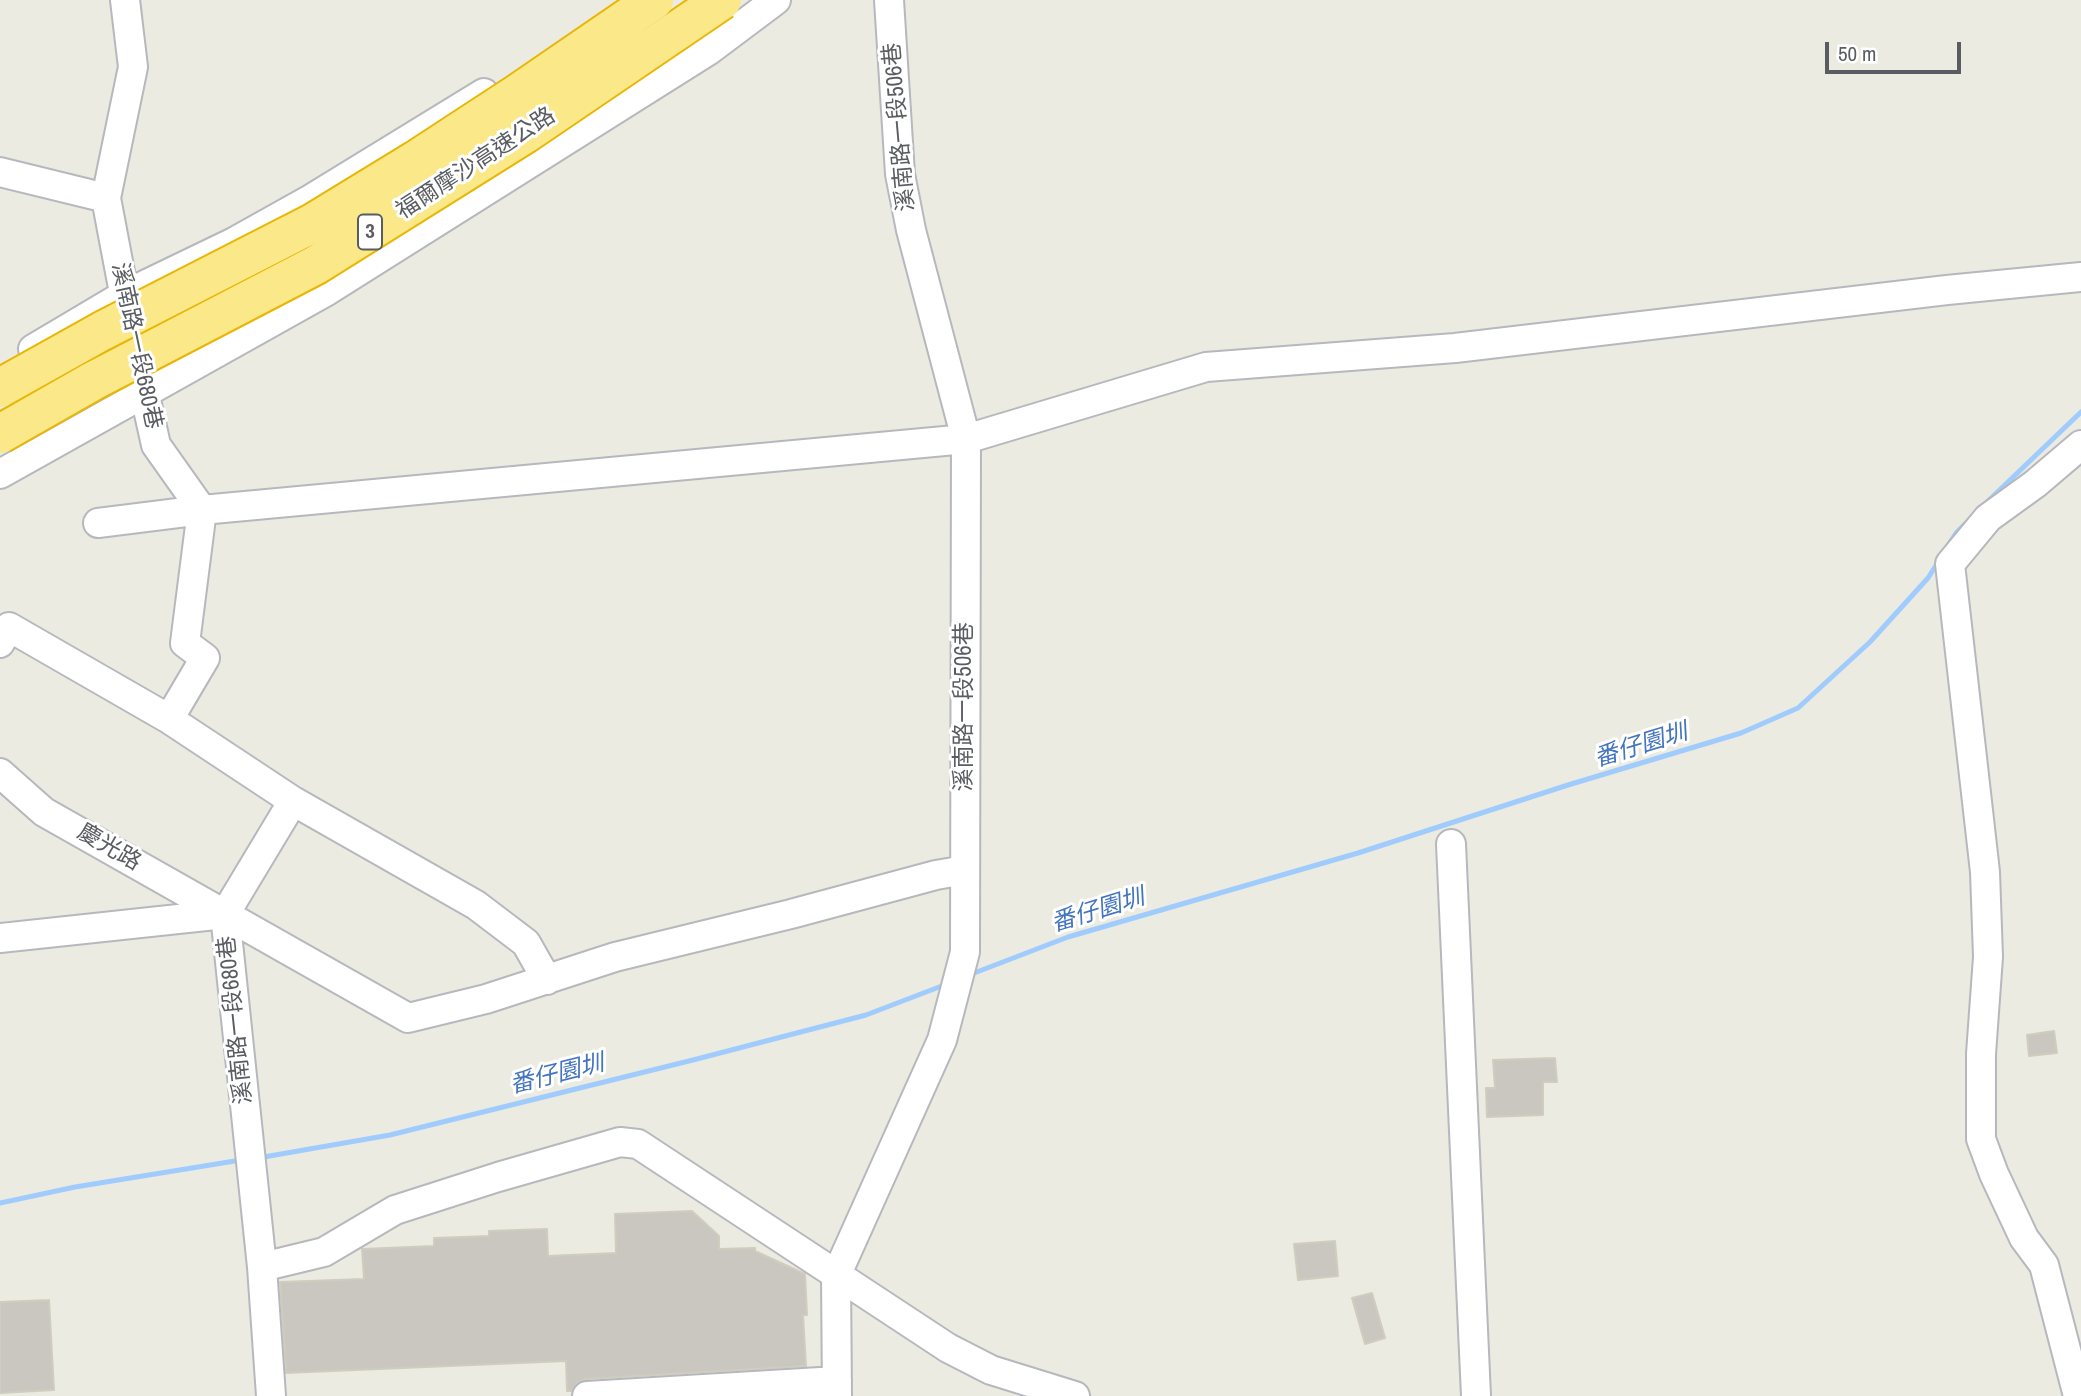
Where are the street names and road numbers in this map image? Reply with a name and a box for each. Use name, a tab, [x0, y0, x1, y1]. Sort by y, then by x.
street label: 溪南路一段506巷	[879, 41, 921, 213]
street label: 福爾摩沙高速公路	[391, 102, 561, 226]
road number: 3	[358, 215, 382, 250]
street label: 溪南路一段680巷	[105, 260, 167, 432]
street label: 溪南路一段506巷	[951, 622, 979, 792]
street label: 慶光路	[72, 819, 146, 877]
street label: 溪南路一段680巷	[213, 934, 259, 1106]

